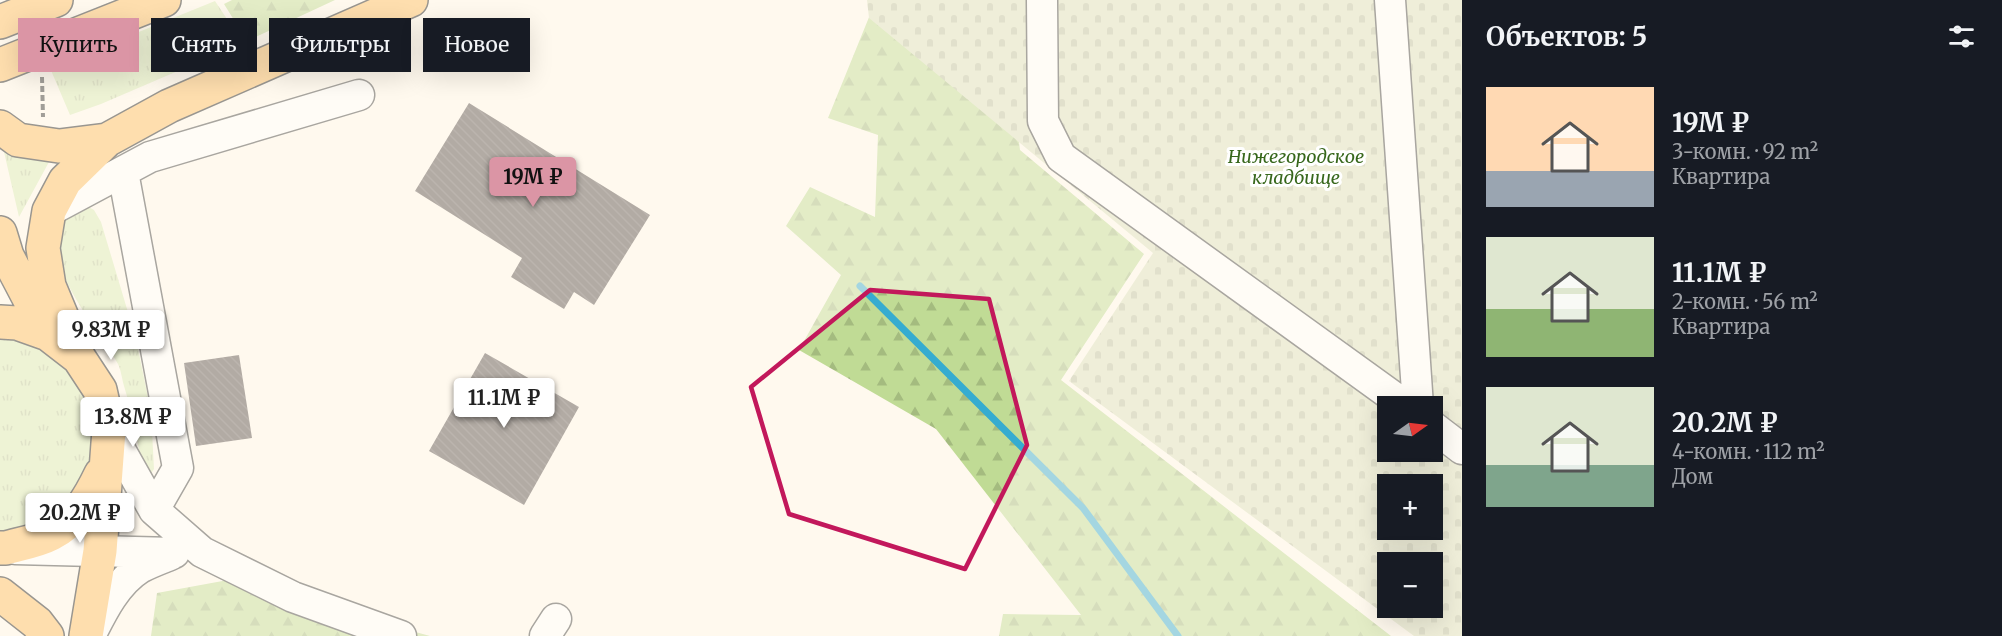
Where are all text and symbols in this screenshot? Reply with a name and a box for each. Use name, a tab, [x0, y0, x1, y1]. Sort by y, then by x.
chip: Купить	[18, 18, 139, 72]
chip: Снять	[151, 18, 257, 72]
chip: Фильтры	[269, 18, 411, 72]
chip: Новое	[423, 18, 530, 72]
text: Объектов: 5	[1486, 20, 1647, 53]
icon: filters	[1945, 20, 1978, 53]
text: 19M ₽	[1672, 106, 1749, 139]
icon: home	[1534, 111, 1606, 183]
text: 3-комн. · 92 m²	[1672, 139, 1818, 164]
park label: Нижегородское кладбище	[1228, 145, 1364, 189]
pin: 19M ₽	[491, 157, 575, 208]
text: 19M ₽	[503, 164, 563, 189]
text: Квартира	[1672, 164, 1770, 189]
text: 11.1M ₽	[1672, 256, 1767, 289]
icon: home	[1534, 261, 1606, 333]
text: 2-комн. · 56 m²	[1672, 289, 1818, 314]
pin: 9.83M ₽	[56, 310, 166, 361]
text: Квартира	[1672, 314, 1770, 339]
text: 9.83M ₽	[72, 317, 150, 342]
pin: 11.1M ₽	[449, 378, 559, 429]
text: 11.1M ₽	[468, 385, 540, 410]
north arrow	[1377, 396, 1443, 462]
map controls	[1377, 396, 1443, 618]
pin: 13.8M ₽	[78, 397, 188, 448]
text: 13.8M ₽	[94, 404, 172, 429]
text: 20.2M ₽	[1672, 406, 1778, 439]
icon: home	[1534, 411, 1606, 483]
text: 4-комн. · 112 m²	[1672, 439, 1825, 464]
text: Дом	[1672, 464, 1713, 489]
button: +	[1377, 474, 1443, 540]
pin: 20.2M ₽	[25, 493, 135, 544]
text: 20.2M ₽	[39, 500, 121, 525]
button: −	[1377, 552, 1443, 618]

